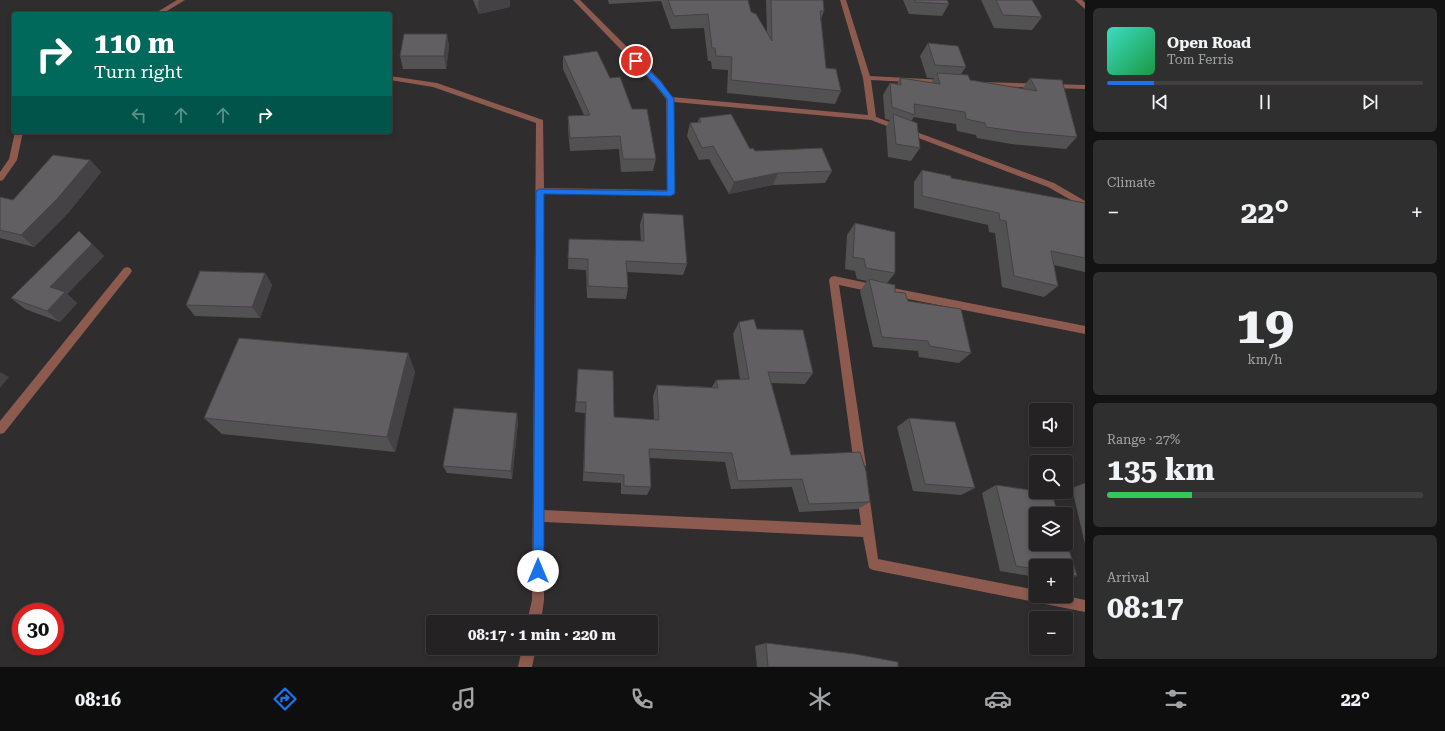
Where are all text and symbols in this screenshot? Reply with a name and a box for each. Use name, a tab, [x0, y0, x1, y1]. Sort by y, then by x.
text: 110 m	[94, 27, 175, 60]
icon: right	[28, 28, 80, 80]
text: Open Road	[1167, 34, 1251, 52]
pin	[619, 44, 653, 78]
icon: arrive	[625, 50, 647, 72]
text: Tom Ferris	[1167, 52, 1233, 67]
text: Turn right	[94, 61, 182, 82]
icon: previous	[1149, 91, 1171, 113]
icon: pause	[1254, 91, 1276, 113]
icon: next	[1359, 91, 1381, 113]
icon: left	[128, 104, 150, 126]
icon: ahead	[170, 104, 192, 126]
icon: ahead	[212, 104, 234, 126]
icon: right	[254, 104, 276, 126]
text: Climate	[1107, 175, 1155, 190]
text: 22°	[1241, 195, 1289, 230]
text: −	[1107, 200, 1119, 225]
text: +	[1411, 200, 1423, 225]
text: 19	[1236, 295, 1294, 356]
text: km/h	[1248, 352, 1282, 367]
map controls	[1029, 403, 1073, 655]
button: sound	[1029, 403, 1073, 447]
text: Range · 27%	[1107, 432, 1180, 447]
text: 135 km	[1107, 452, 1215, 487]
button: search	[1029, 455, 1073, 499]
button: layers	[1029, 507, 1073, 551]
position arrow	[517, 550, 559, 592]
button: +	[1029, 559, 1073, 603]
text: Arrival	[1107, 570, 1149, 585]
text: 08:17	[1107, 590, 1184, 625]
speed limit sign: 30	[12, 603, 64, 655]
button: −	[1029, 611, 1073, 655]
text: 08:17 · 1 min · 220 m	[468, 626, 616, 644]
icon: directions	[271, 685, 299, 713]
icon: music	[450, 685, 478, 713]
icon: phone	[628, 685, 656, 713]
icon: climate	[806, 685, 834, 713]
icon: car	[984, 685, 1012, 713]
icon: filters	[1162, 685, 1190, 713]
text: 08:16	[75, 689, 121, 710]
text: 22°	[1341, 689, 1370, 710]

